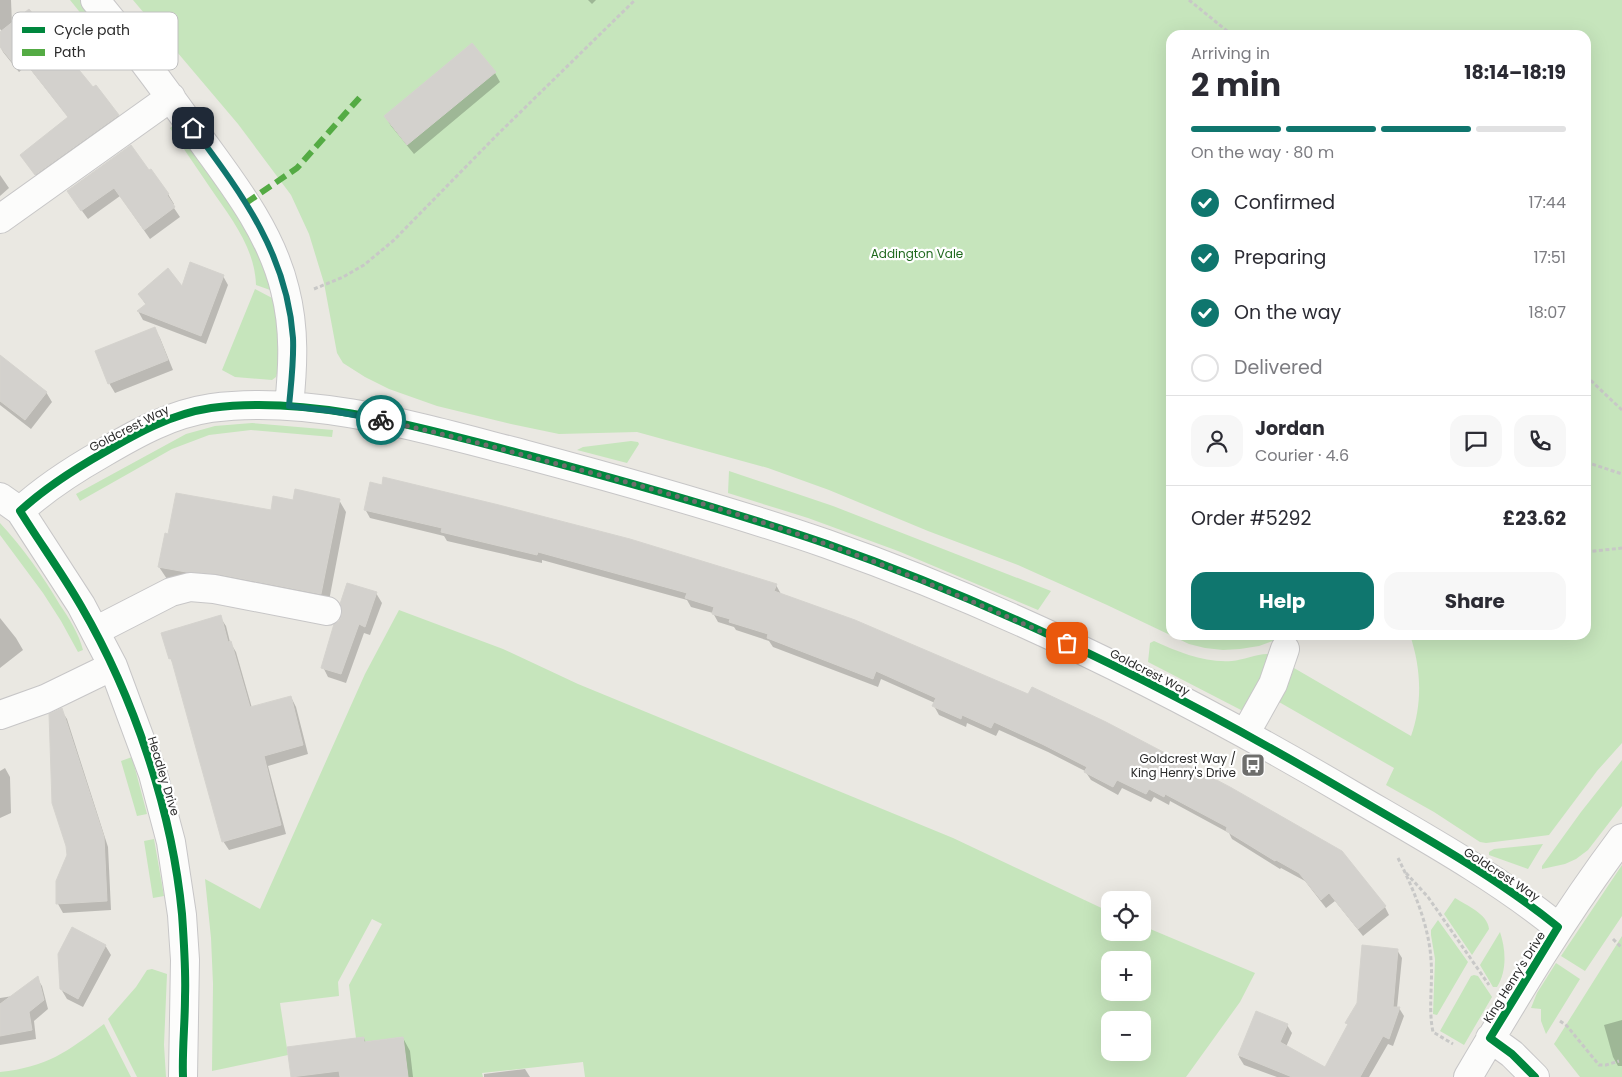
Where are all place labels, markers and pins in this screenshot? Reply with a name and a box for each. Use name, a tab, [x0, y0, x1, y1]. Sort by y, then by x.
pin	[172, 107, 214, 149]
pin	[1046, 622, 1088, 664]
place label: Goldcrest Way / King Henry's Drive	[1131, 750, 1236, 781]
bus stop icon: Goldcrest Way / King Henry's Drive	[1240, 752, 1266, 778]

